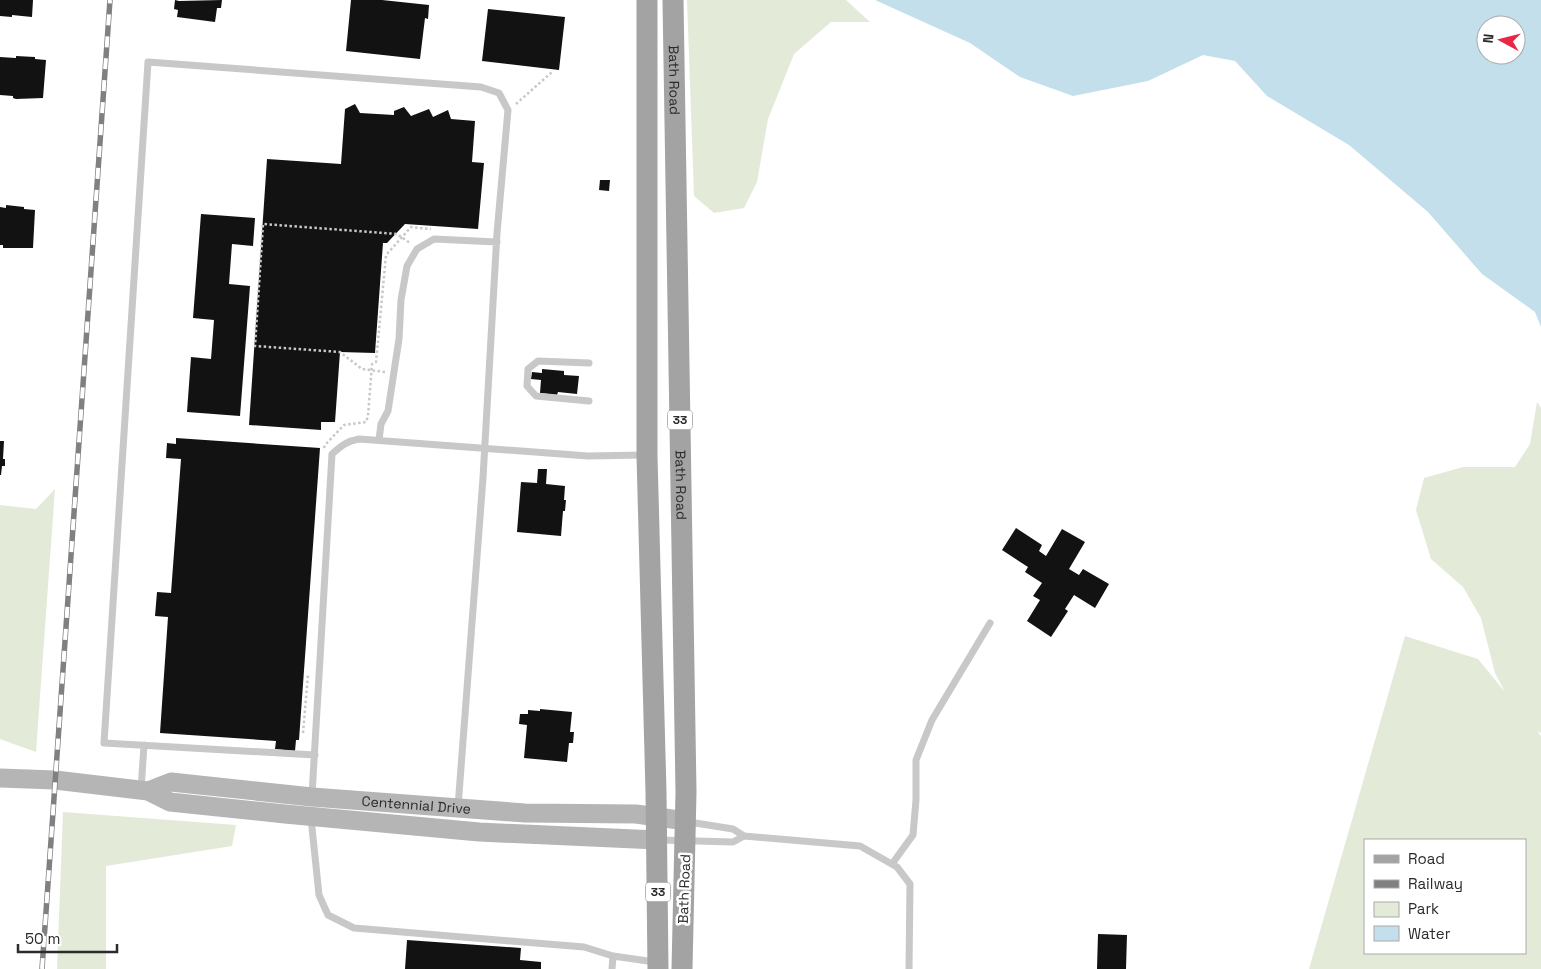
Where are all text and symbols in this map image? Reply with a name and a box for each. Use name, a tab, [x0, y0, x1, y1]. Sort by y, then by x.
north arrow	[1476, 15, 1526, 65]
text: N	[1479, 33, 1498, 44]
street label: Bath Road	[665, 45, 684, 115]
road number: 33	[668, 410, 692, 430]
street label: Bath Road	[671, 450, 691, 520]
street label: Centennial Drive	[361, 792, 471, 818]
legend	[1364, 839, 1526, 954]
text: Road	[1408, 849, 1445, 868]
street label: Bath Road	[674, 854, 694, 924]
text: Railway	[1408, 874, 1463, 893]
road number: 33	[646, 882, 670, 902]
text: Park	[1408, 899, 1439, 918]
scale bar	[18, 922, 116, 954]
text: Water	[1408, 924, 1451, 943]
text: 50 m	[25, 929, 60, 948]

